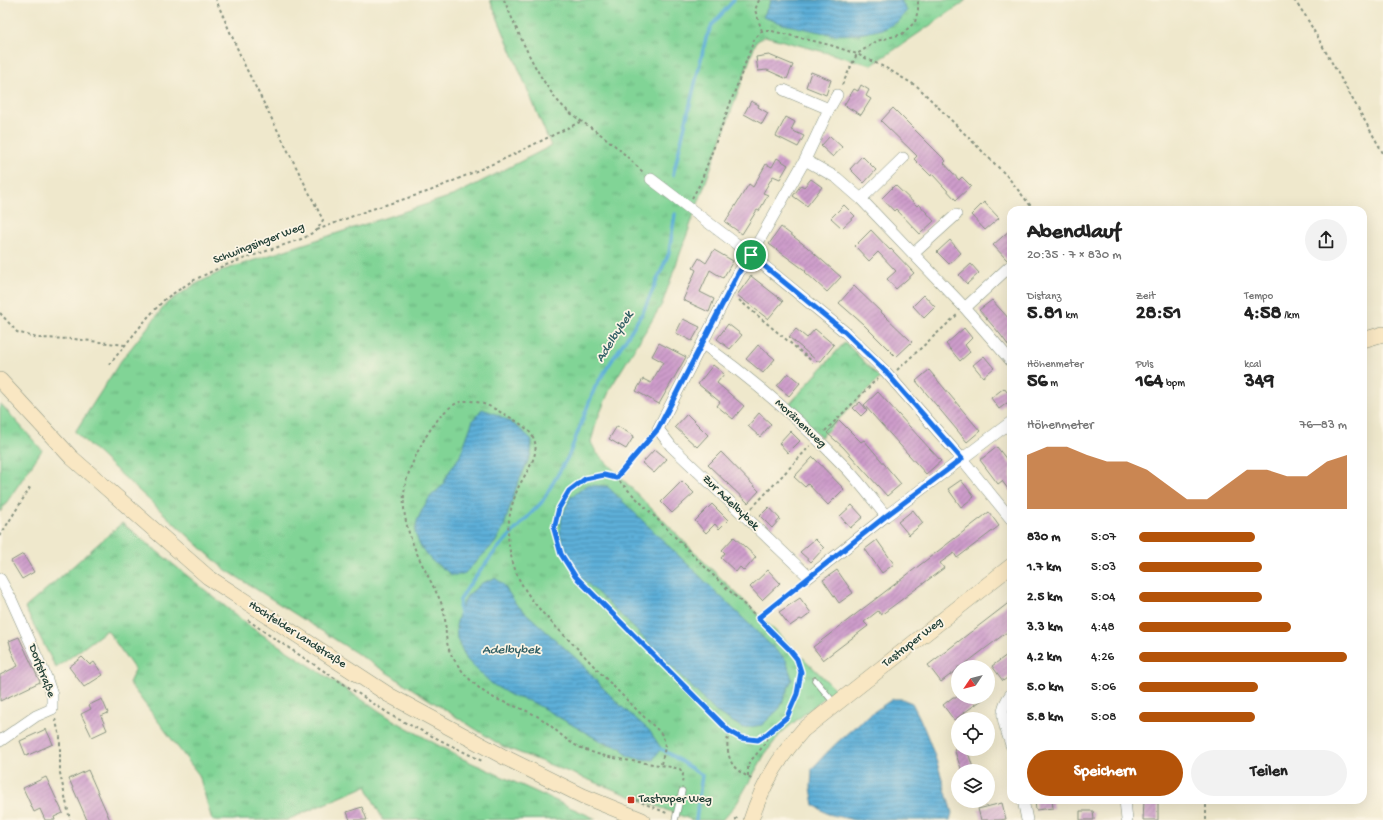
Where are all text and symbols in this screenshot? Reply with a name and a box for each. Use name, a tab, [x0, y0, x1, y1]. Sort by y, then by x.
button: share	[1305, 219, 1347, 261]
street label: Schwingsinger Weg	[211, 220, 307, 268]
text: Abendlauf	[1027, 220, 1120, 246]
pin	[734, 238, 768, 272]
icon: arrive	[740, 244, 762, 266]
text: 20:35 · 7 × 830 m	[1027, 248, 1121, 263]
text: Distanz	[1027, 291, 1061, 303]
text: Zeit	[1136, 291, 1155, 303]
text: Tempo	[1244, 291, 1273, 303]
text: 5.81	[1027, 303, 1063, 326]
text: 28:51	[1136, 303, 1181, 326]
text: 4:58	[1244, 303, 1282, 326]
water label: Adelbybek	[593, 308, 638, 365]
text: km	[1063, 310, 1078, 322]
text: /km	[1282, 310, 1300, 322]
text: Höhenmeter	[1027, 359, 1083, 371]
text: Puls	[1136, 359, 1153, 371]
text: kcal	[1244, 359, 1262, 371]
text: 56	[1027, 371, 1048, 394]
text: 164	[1136, 371, 1163, 394]
text: 349	[1244, 371, 1274, 394]
text: m	[1048, 378, 1058, 390]
text: bpm	[1163, 378, 1185, 390]
street label: Moränenweg	[771, 397, 829, 452]
text: Höhenmeter	[1027, 418, 1094, 433]
text: 76–83 m	[1300, 418, 1347, 433]
street label: Zur Adelbybek	[699, 472, 763, 535]
text: 830 m	[1027, 530, 1061, 545]
text: 5:07	[1091, 530, 1116, 545]
text: 1.7 km	[1027, 560, 1061, 575]
text: 5:03	[1091, 560, 1116, 575]
text: 2.5 km	[1027, 590, 1062, 605]
text: 5:04	[1091, 590, 1115, 605]
street label: Hochfelder Landstraße	[245, 598, 349, 672]
street label: Tastruper Weg	[879, 615, 946, 672]
text: 3.3 km	[1027, 620, 1063, 635]
text: 4:48	[1091, 620, 1115, 635]
street label: Dorfstraße	[24, 642, 58, 700]
water label: Adelbybek	[482, 643, 541, 658]
text: 4.2 km	[1027, 650, 1062, 665]
text: 4:26	[1091, 650, 1114, 665]
north arrow	[951, 660, 995, 704]
map controls	[951, 660, 995, 808]
text: 5.0 km	[1027, 680, 1063, 695]
text: 5:06	[1091, 680, 1116, 695]
text: 5.8 km	[1027, 710, 1063, 725]
text: 5:08	[1091, 710, 1116, 725]
button: locate	[951, 712, 995, 756]
button: Speichern	[1027, 750, 1183, 796]
button: Teilen	[1191, 750, 1347, 796]
button: layers	[951, 764, 995, 808]
place label: Tastruper Weg	[638, 793, 712, 807]
marker: Tastruper Weg	[626, 795, 636, 805]

